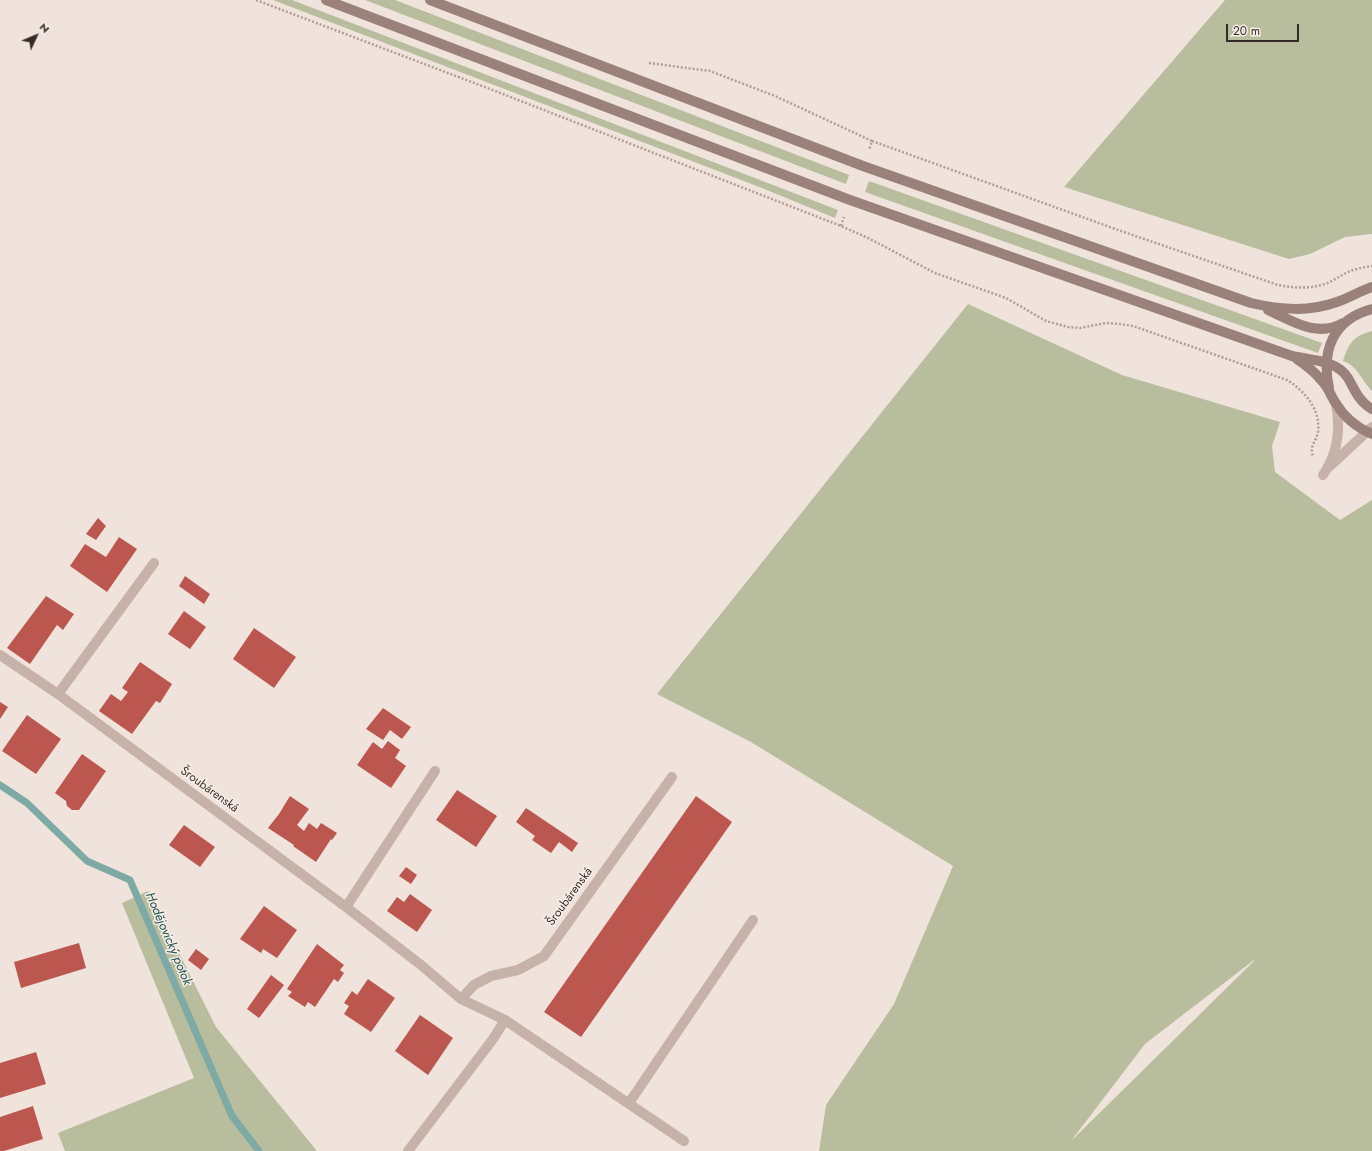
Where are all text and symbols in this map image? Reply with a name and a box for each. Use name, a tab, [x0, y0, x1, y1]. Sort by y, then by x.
north arrow	[16, 16, 56, 56]
scale bar	[1228, 16, 1301, 42]
text: N	[36, 19, 53, 36]
text: 20 m	[1233, 22, 1260, 40]
street label: Šroubárenská	[177, 764, 241, 816]
street label: Šroubárenská	[544, 865, 596, 929]
water label: Hodějovický potok	[141, 890, 195, 988]

